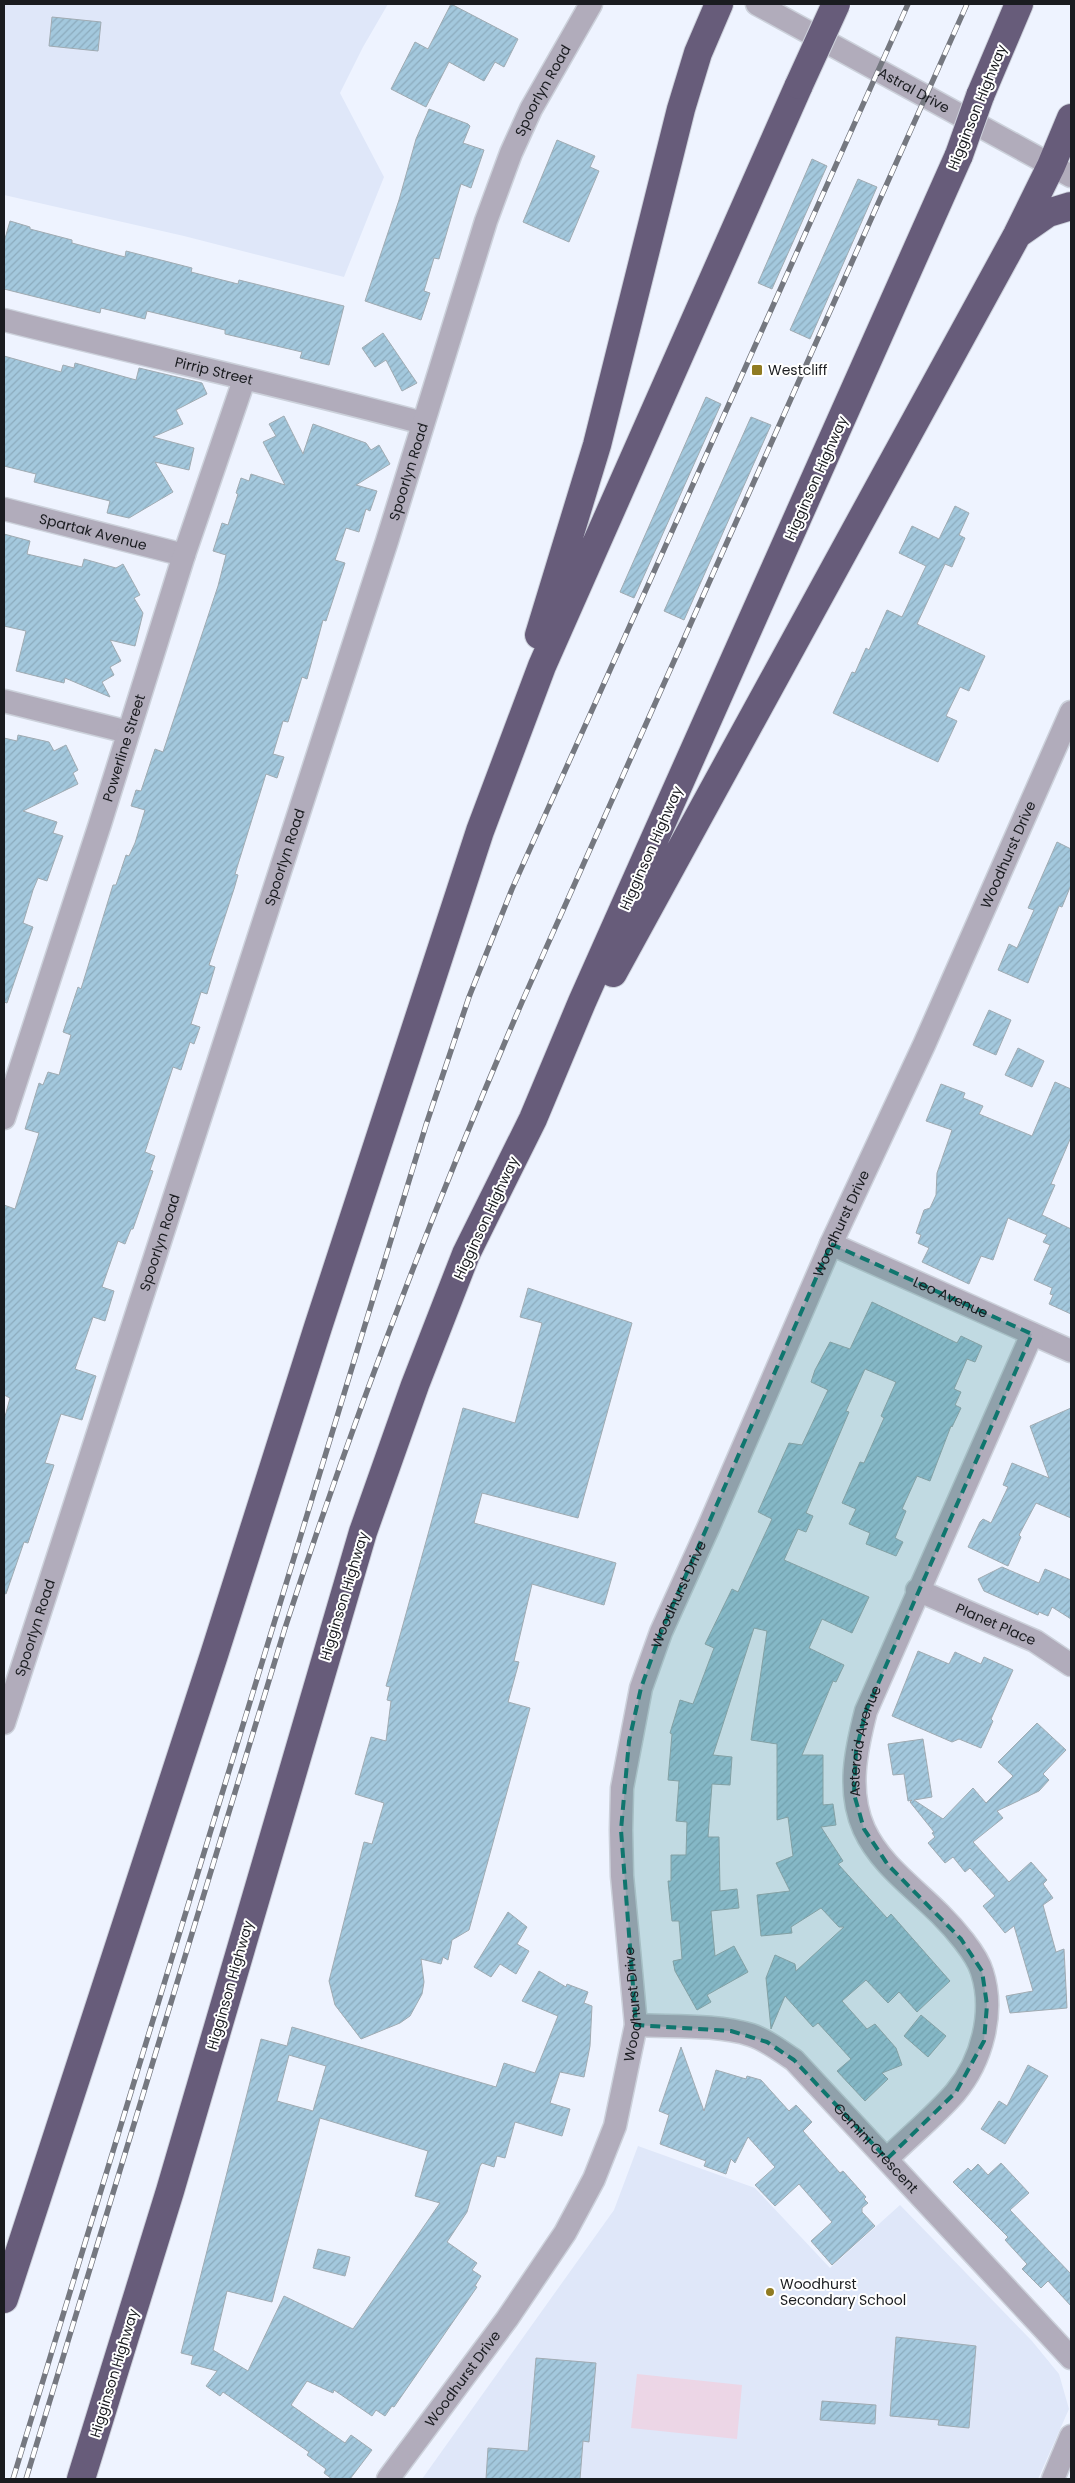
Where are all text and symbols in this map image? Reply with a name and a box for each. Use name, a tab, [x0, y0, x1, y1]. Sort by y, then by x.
street label: Spoorlyn Road	[510, 41, 576, 139]
street label: Higginson Highway	[943, 41, 1011, 173]
street label: Astral Drive	[875, 62, 954, 118]
street label: Pirrip Street	[173, 352, 255, 390]
place label: Westcliff	[768, 360, 828, 380]
marker: Westcliff	[750, 363, 764, 377]
street label: Higginson Highway	[780, 413, 852, 543]
street label: Spoorlyn Road	[384, 420, 433, 523]
street label: Spartak Avenue	[37, 508, 149, 555]
street label: Powerline Street	[98, 692, 150, 804]
street label: Higginson Highway	[615, 783, 687, 913]
street label: Woodhurst Drive	[976, 797, 1041, 911]
street label: Spoorlyn Road	[259, 806, 310, 909]
street label: Higginson Highway	[449, 1153, 523, 1283]
street label: Woodhurst Drive	[808, 1166, 874, 1280]
street label: Spoorlyn Road	[135, 1191, 185, 1294]
street label: Leo Avenue	[910, 1272, 992, 1323]
street label: Higginson Highway	[315, 1529, 373, 1663]
street label: Woodhurst Drive	[646, 1537, 711, 1651]
street label: Spoorlyn Road	[10, 1577, 60, 1679]
street label: Planet Place	[953, 1598, 1040, 1650]
street label: Asteroid Avenue	[844, 1682, 886, 1798]
street label: Higginson Highway	[202, 1918, 258, 2052]
street label: Woodhurst Drive	[619, 1946, 647, 2064]
street label: Gemini Crescent	[829, 2098, 923, 2198]
place label: Woodhurst Secondary School	[780, 2274, 906, 2310]
marker: Woodhurst Secondary School	[764, 2286, 776, 2298]
street label: Higginson Highway	[85, 2306, 143, 2440]
street label: Woodhurst Drive	[420, 2326, 505, 2431]

